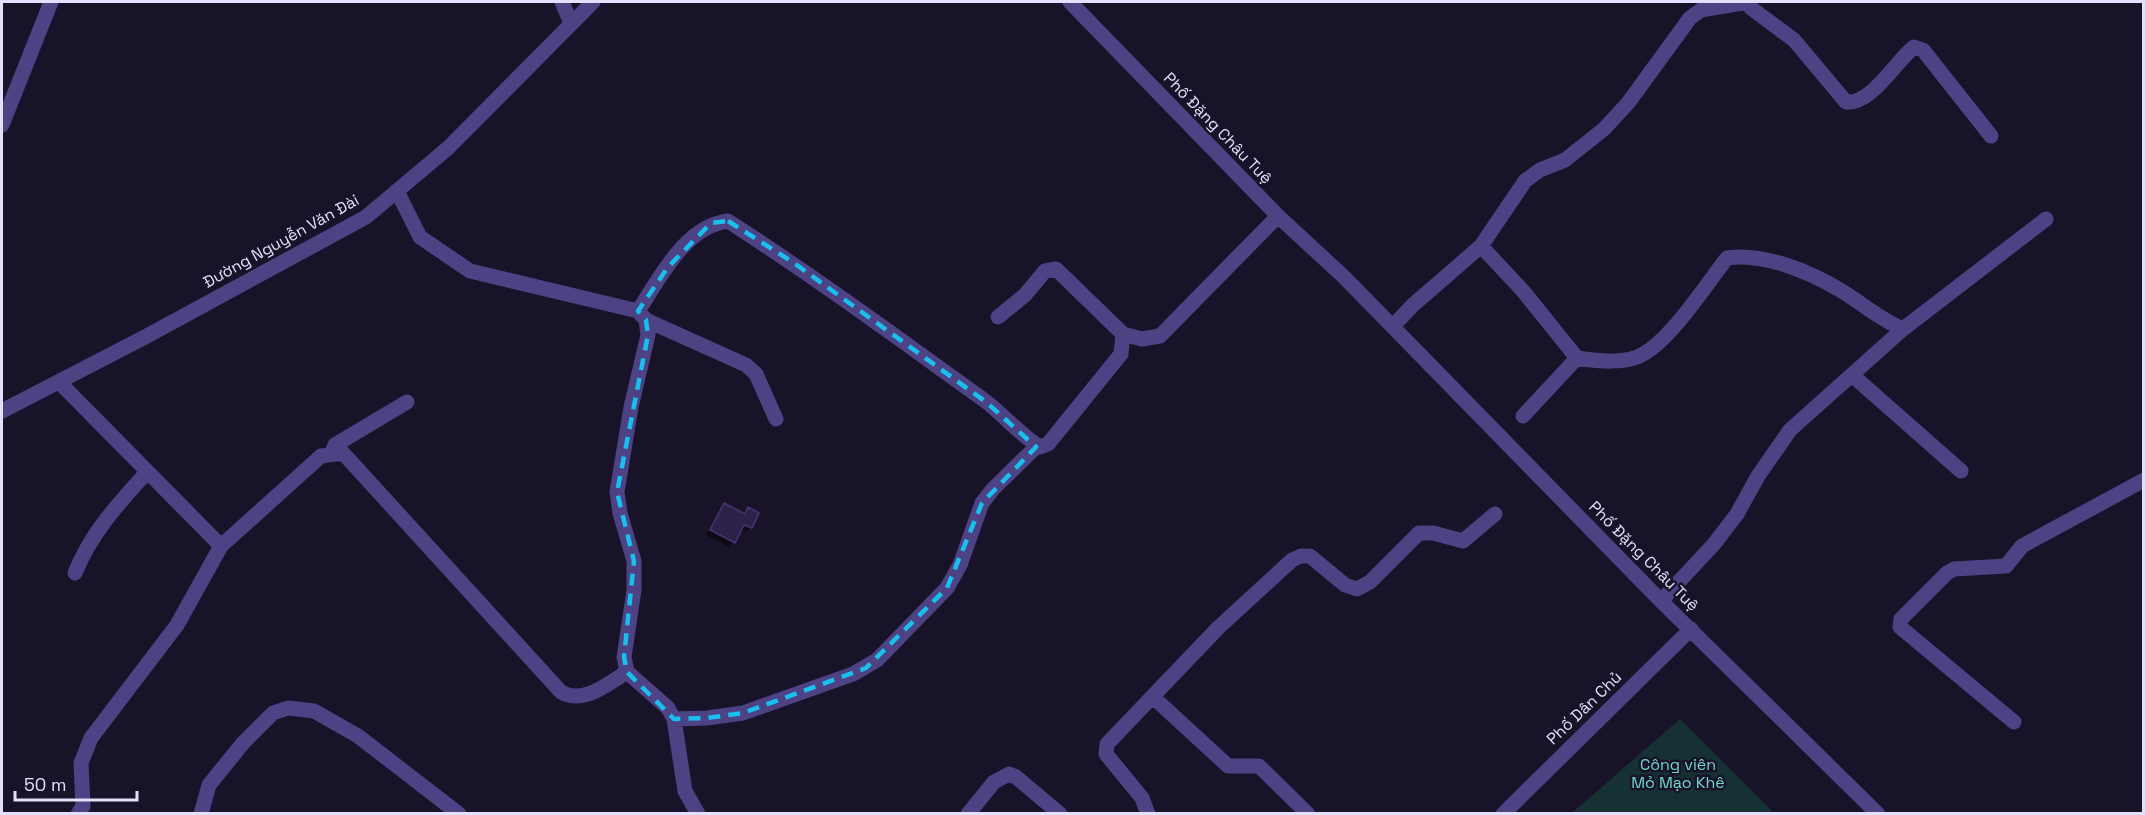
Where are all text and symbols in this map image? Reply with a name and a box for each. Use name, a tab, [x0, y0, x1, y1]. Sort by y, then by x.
street label: Phố Đặng Châu Tuệ	[1159, 68, 1277, 188]
street label: Đường Nguyễn Văn Đài	[199, 189, 363, 293]
street label: Phố Đặng Châu Tuệ	[1584, 496, 1704, 616]
street label: Phố Dân Chủ	[1542, 667, 1626, 749]
park label: Công viên Mỏ Mạo Khê	[1631, 754, 1725, 793]
scale bar	[15, 764, 136, 802]
text: 50 m	[24, 773, 66, 796]

